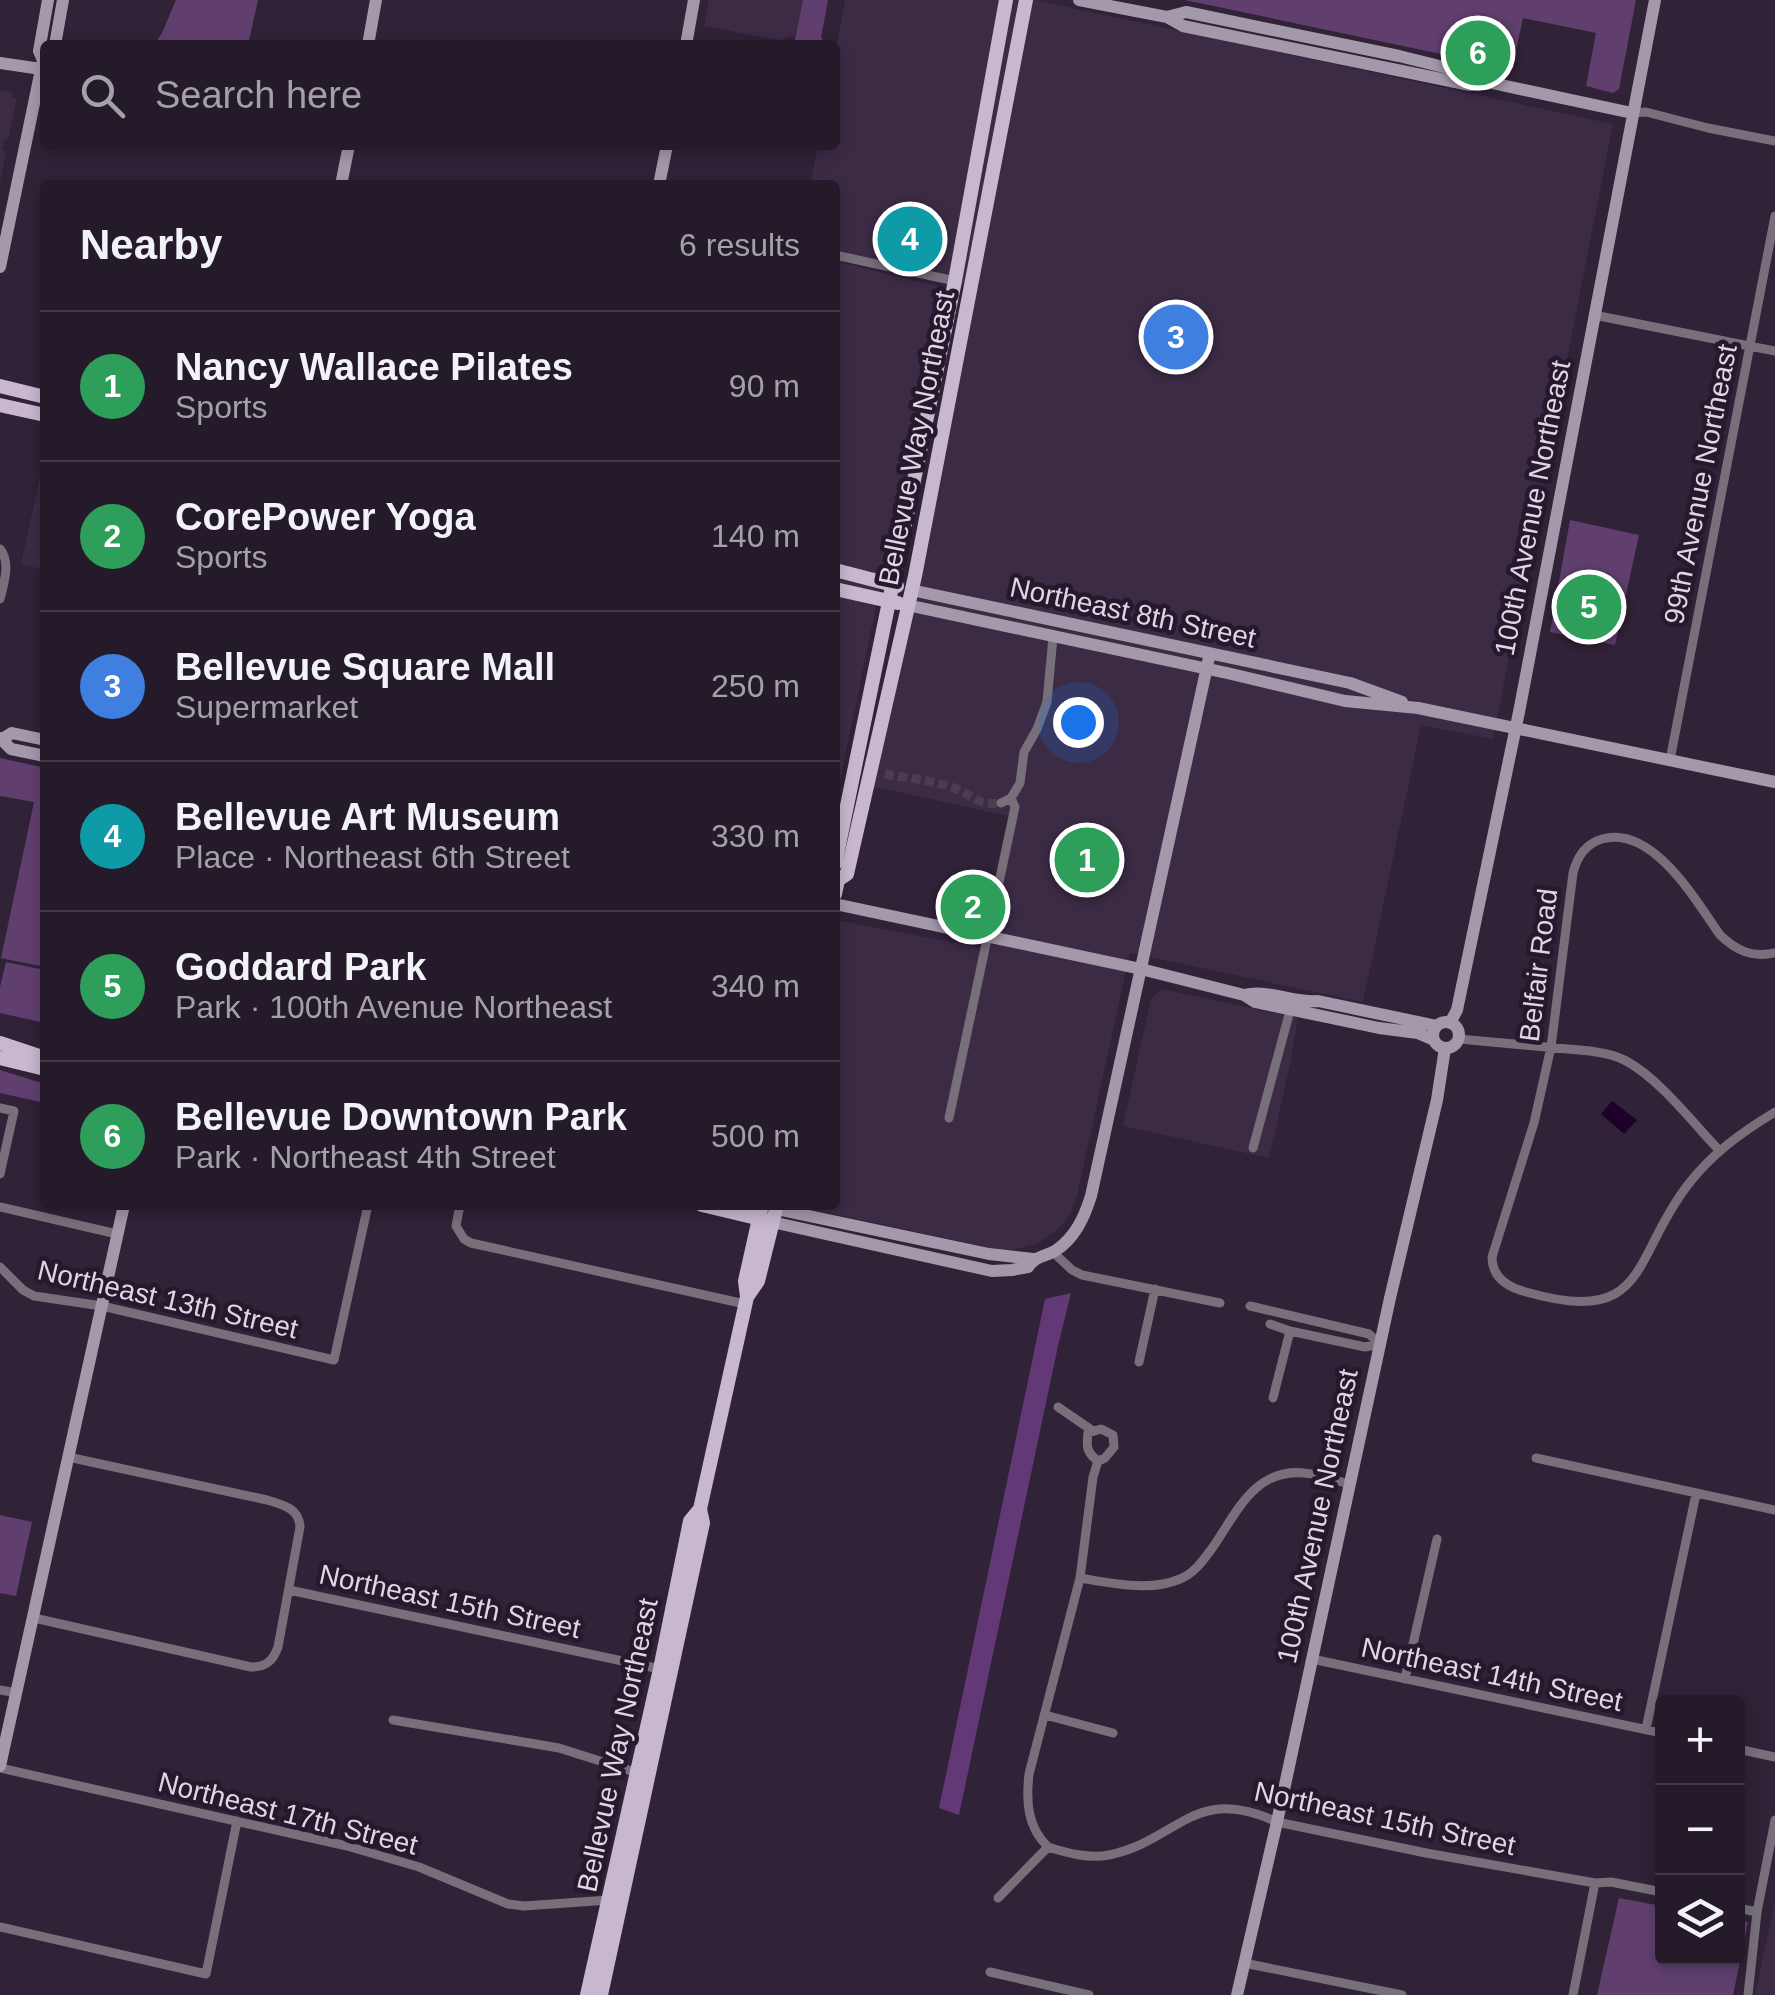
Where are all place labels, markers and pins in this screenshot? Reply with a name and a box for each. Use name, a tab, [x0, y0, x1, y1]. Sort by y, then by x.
pin: 6	[1446, 15, 1510, 90]
pin: 4	[878, 202, 942, 276]
pin: 3	[1144, 300, 1208, 374]
pin: 5	[1556, 570, 1622, 644]
pin: 1	[1054, 822, 1120, 898]
pin: 2	[940, 870, 1006, 944]

